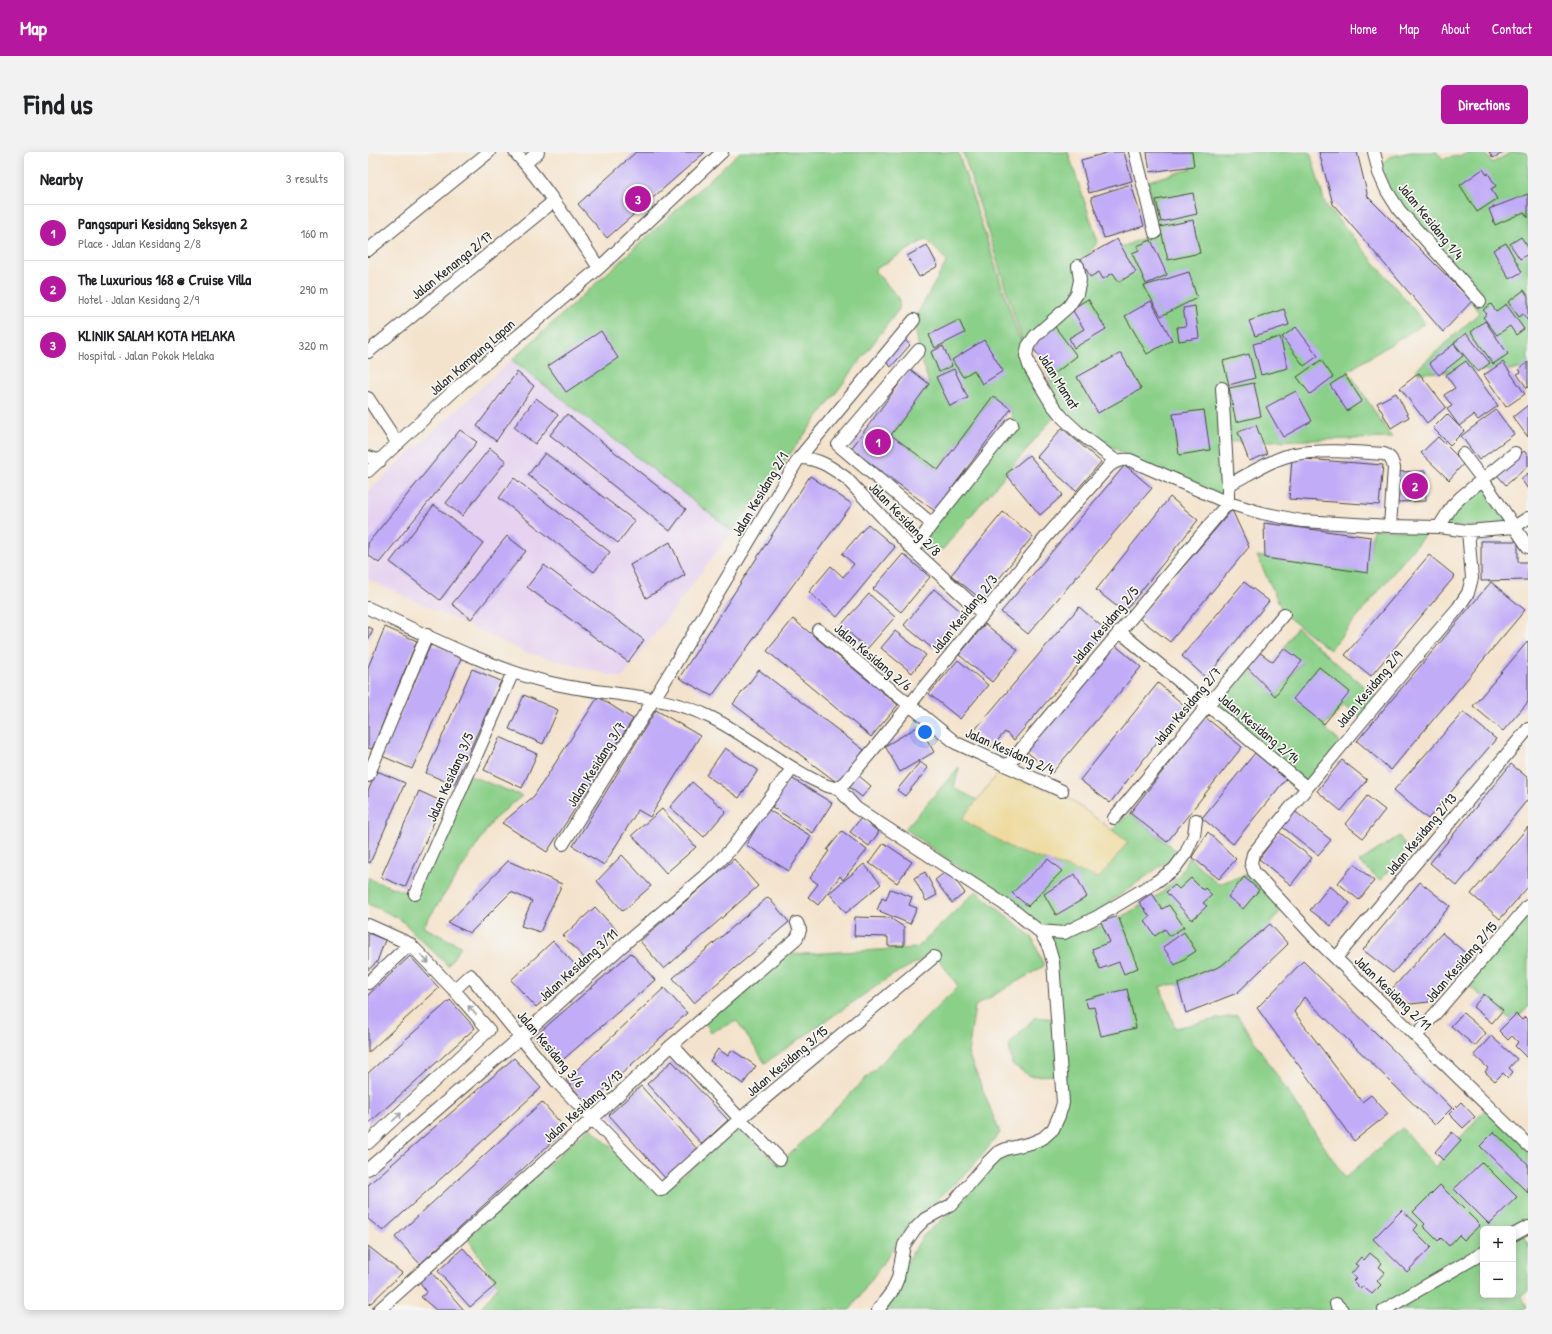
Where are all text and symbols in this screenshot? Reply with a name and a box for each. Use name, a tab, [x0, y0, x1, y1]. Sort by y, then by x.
text: Map	[20, 15, 47, 41]
text: Home	[1350, 19, 1377, 38]
text: Map	[1399, 19, 1419, 38]
text: About	[1441, 19, 1470, 38]
text: Contact	[1492, 19, 1532, 38]
text: Find us	[24, 85, 93, 123]
button: Directions	[1441, 85, 1528, 124]
text: Nearby	[40, 167, 83, 190]
text: 3 results	[286, 169, 328, 187]
street label: Jalan Kesidang 1/4	[1394, 178, 1468, 264]
pin: 3	[625, 184, 651, 214]
text: Pangsapuri Kesidang Seksyen 2	[78, 213, 247, 234]
text: 1	[51, 224, 55, 242]
text: 160 m	[300, 224, 328, 242]
street label: Jalan Kenanga 2/17	[407, 226, 497, 304]
text: Place · Jalan Kesidang 2/8	[78, 234, 201, 252]
text: The Luxurious 168 @ Cruise Villa	[78, 269, 251, 290]
text: 2	[50, 280, 56, 298]
text: 290 m	[299, 280, 328, 298]
text: Hotel · Jalan Kesidang 2/9	[78, 290, 199, 308]
street label: Jalan Kampung Lapan	[425, 314, 519, 400]
text: KLINIK SALAM KOTA MELAKA	[78, 325, 235, 346]
text: 3	[50, 336, 56, 354]
text: 320 m	[298, 336, 328, 354]
text: Hospital · Jalan Pokok Melaka	[78, 346, 214, 364]
street label: Jalan Mamat	[1035, 349, 1084, 413]
pin: 1	[865, 427, 891, 457]
street label: Jalan Kesidang 2/1	[727, 448, 793, 540]
pin: 2	[1402, 471, 1428, 501]
street label: Jalan Kesidang 2/8	[864, 477, 946, 561]
street label: Jalan Kesidang 2/3	[926, 570, 1002, 658]
street label: Jalan Kesidang 2/5	[1066, 582, 1144, 668]
street label: Jalan Kesidang 2/6	[830, 619, 916, 696]
street label: Jalan Kesidang 2/9	[1331, 646, 1407, 732]
street label: Jalan Kesidang 2/7	[1148, 662, 1226, 750]
street label: Jalan Kesidang 2/14	[1214, 688, 1304, 768]
street label: Jalan Kesidang 3/7	[562, 718, 630, 810]
your location	[915, 722, 935, 742]
street label: Jalan Kesidang 2/4	[962, 722, 1058, 780]
street label: Jalan Kesidang 3/5	[421, 729, 479, 825]
street label: Jalan Kesidang 2/13	[1381, 789, 1461, 879]
street label: Jalan Kesidang 2/15	[1420, 917, 1502, 1007]
street label: Jalan Kesidang 3/11	[534, 924, 622, 1006]
street label: Jalan Kesidang 2/11	[1350, 951, 1436, 1035]
one-way arrow	[420, 954, 429, 964]
one-way arrow	[467, 1005, 476, 1015]
street label: Jalan Kesidang 3/6	[513, 1006, 590, 1092]
street label: Jalan Kesidang 3/15	[742, 1021, 832, 1101]
street label: Jalan Kesidang 3/13	[539, 1065, 627, 1147]
one-way arrow	[391, 1112, 402, 1121]
map controls	[1480, 1226, 1516, 1298]
button: +	[1480, 1226, 1516, 1262]
button: −	[1480, 1262, 1516, 1298]

